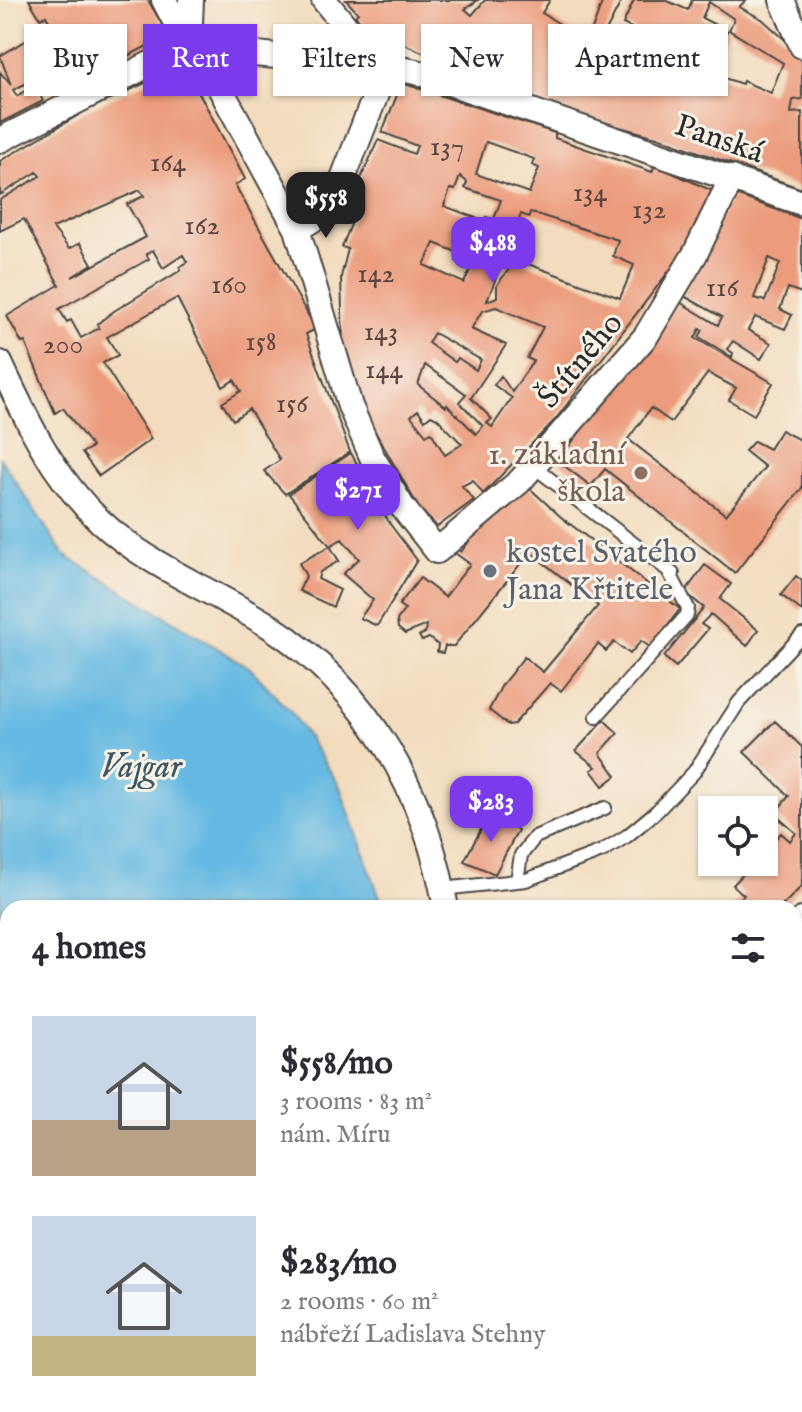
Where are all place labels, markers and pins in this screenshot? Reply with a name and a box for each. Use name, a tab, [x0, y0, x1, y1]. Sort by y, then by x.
pin: $558	[279, 172, 373, 240]
pin: $488	[446, 217, 540, 285]
place label: 1. základní škola	[488, 435, 627, 513]
pin: $271	[311, 464, 405, 532]
marker: 1. základní škola	[632, 464, 650, 482]
place label: kostel Svatého Jana Křtitele	[503, 533, 697, 611]
marker: kostel Svatého Jana Křtitele	[481, 562, 499, 580]
pin: $283	[444, 776, 538, 844]

